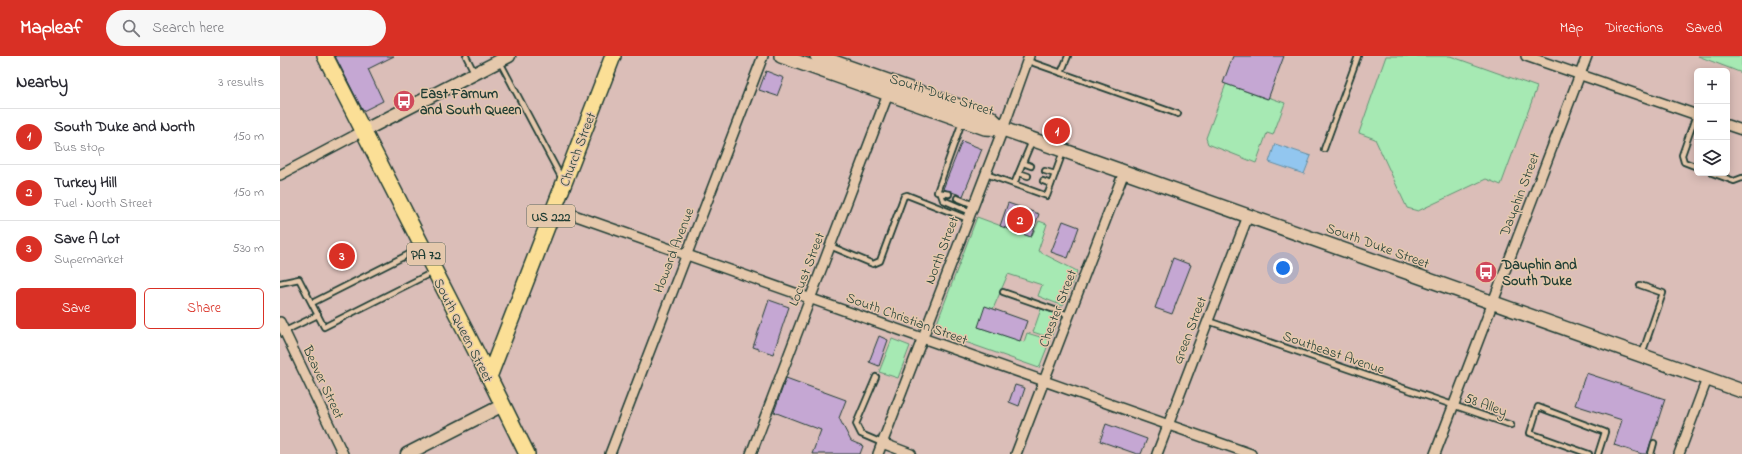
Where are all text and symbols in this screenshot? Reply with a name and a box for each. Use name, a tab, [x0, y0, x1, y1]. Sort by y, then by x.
search box	[106, 10, 386, 46]
text: Mapleaf	[20, 15, 82, 42]
icon: search	[120, 17, 142, 39]
text: Search here	[152, 17, 224, 39]
text: Map	[1560, 18, 1583, 39]
text: Directions	[1605, 18, 1663, 39]
text: Saved	[1685, 18, 1722, 39]
map controls	[1694, 68, 1730, 176]
button: +	[1694, 68, 1730, 104]
street label: South Duke Street	[887, 69, 997, 122]
text: Nearby	[16, 70, 68, 95]
text: 3 results	[218, 73, 264, 92]
place label: East Farnum and South Queen	[420, 84, 521, 121]
bus stop icon: East Farnum and South Queen	[391, 88, 417, 114]
button: −	[1694, 104, 1730, 140]
street label: Church Street	[555, 109, 602, 190]
text: South Duke and North	[54, 116, 195, 138]
pin: 1	[1044, 116, 1070, 146]
text: 1	[27, 127, 31, 146]
text: 150 m	[233, 127, 264, 146]
text: Bus stop	[54, 138, 105, 157]
button: layers	[1694, 140, 1730, 176]
street label: Dauphin Street	[1494, 149, 1546, 240]
text: Turkey Hill	[54, 172, 117, 194]
text: 2	[26, 183, 32, 202]
text: 150 m	[233, 183, 264, 202]
text: Fuel · North Street	[54, 194, 152, 213]
street label: Howard Avenue	[649, 204, 701, 296]
road number: US 222	[527, 205, 575, 227]
pin: 2	[1007, 205, 1033, 235]
street label: North Street	[920, 213, 965, 288]
street label: South Duke Street	[1323, 218, 1432, 275]
text: Save A Lot	[54, 228, 120, 250]
street label: Locust Street	[784, 229, 831, 309]
text: 3	[26, 239, 32, 258]
text: 530 m	[232, 239, 264, 258]
pin: 3	[329, 241, 355, 271]
road number: PA 72	[407, 243, 445, 265]
text: Supermarket	[54, 250, 124, 269]
place label: Dauphin and South Duke	[1501, 255, 1577, 292]
your location	[1273, 258, 1293, 278]
bus stop icon: Dauphin and South Duke	[1473, 259, 1499, 285]
street label: Chester Street	[1034, 266, 1083, 351]
street label: South Queen Street	[427, 275, 498, 387]
button: Save	[16, 288, 136, 329]
button: Share	[144, 288, 264, 329]
street label: South Christian Street	[843, 288, 970, 351]
street label: Green Street	[1168, 293, 1213, 368]
street label: Southeast Avenue	[1280, 326, 1388, 381]
street label: Beaver Street	[296, 342, 349, 423]
street label: 58 Alley	[1461, 388, 1510, 424]

